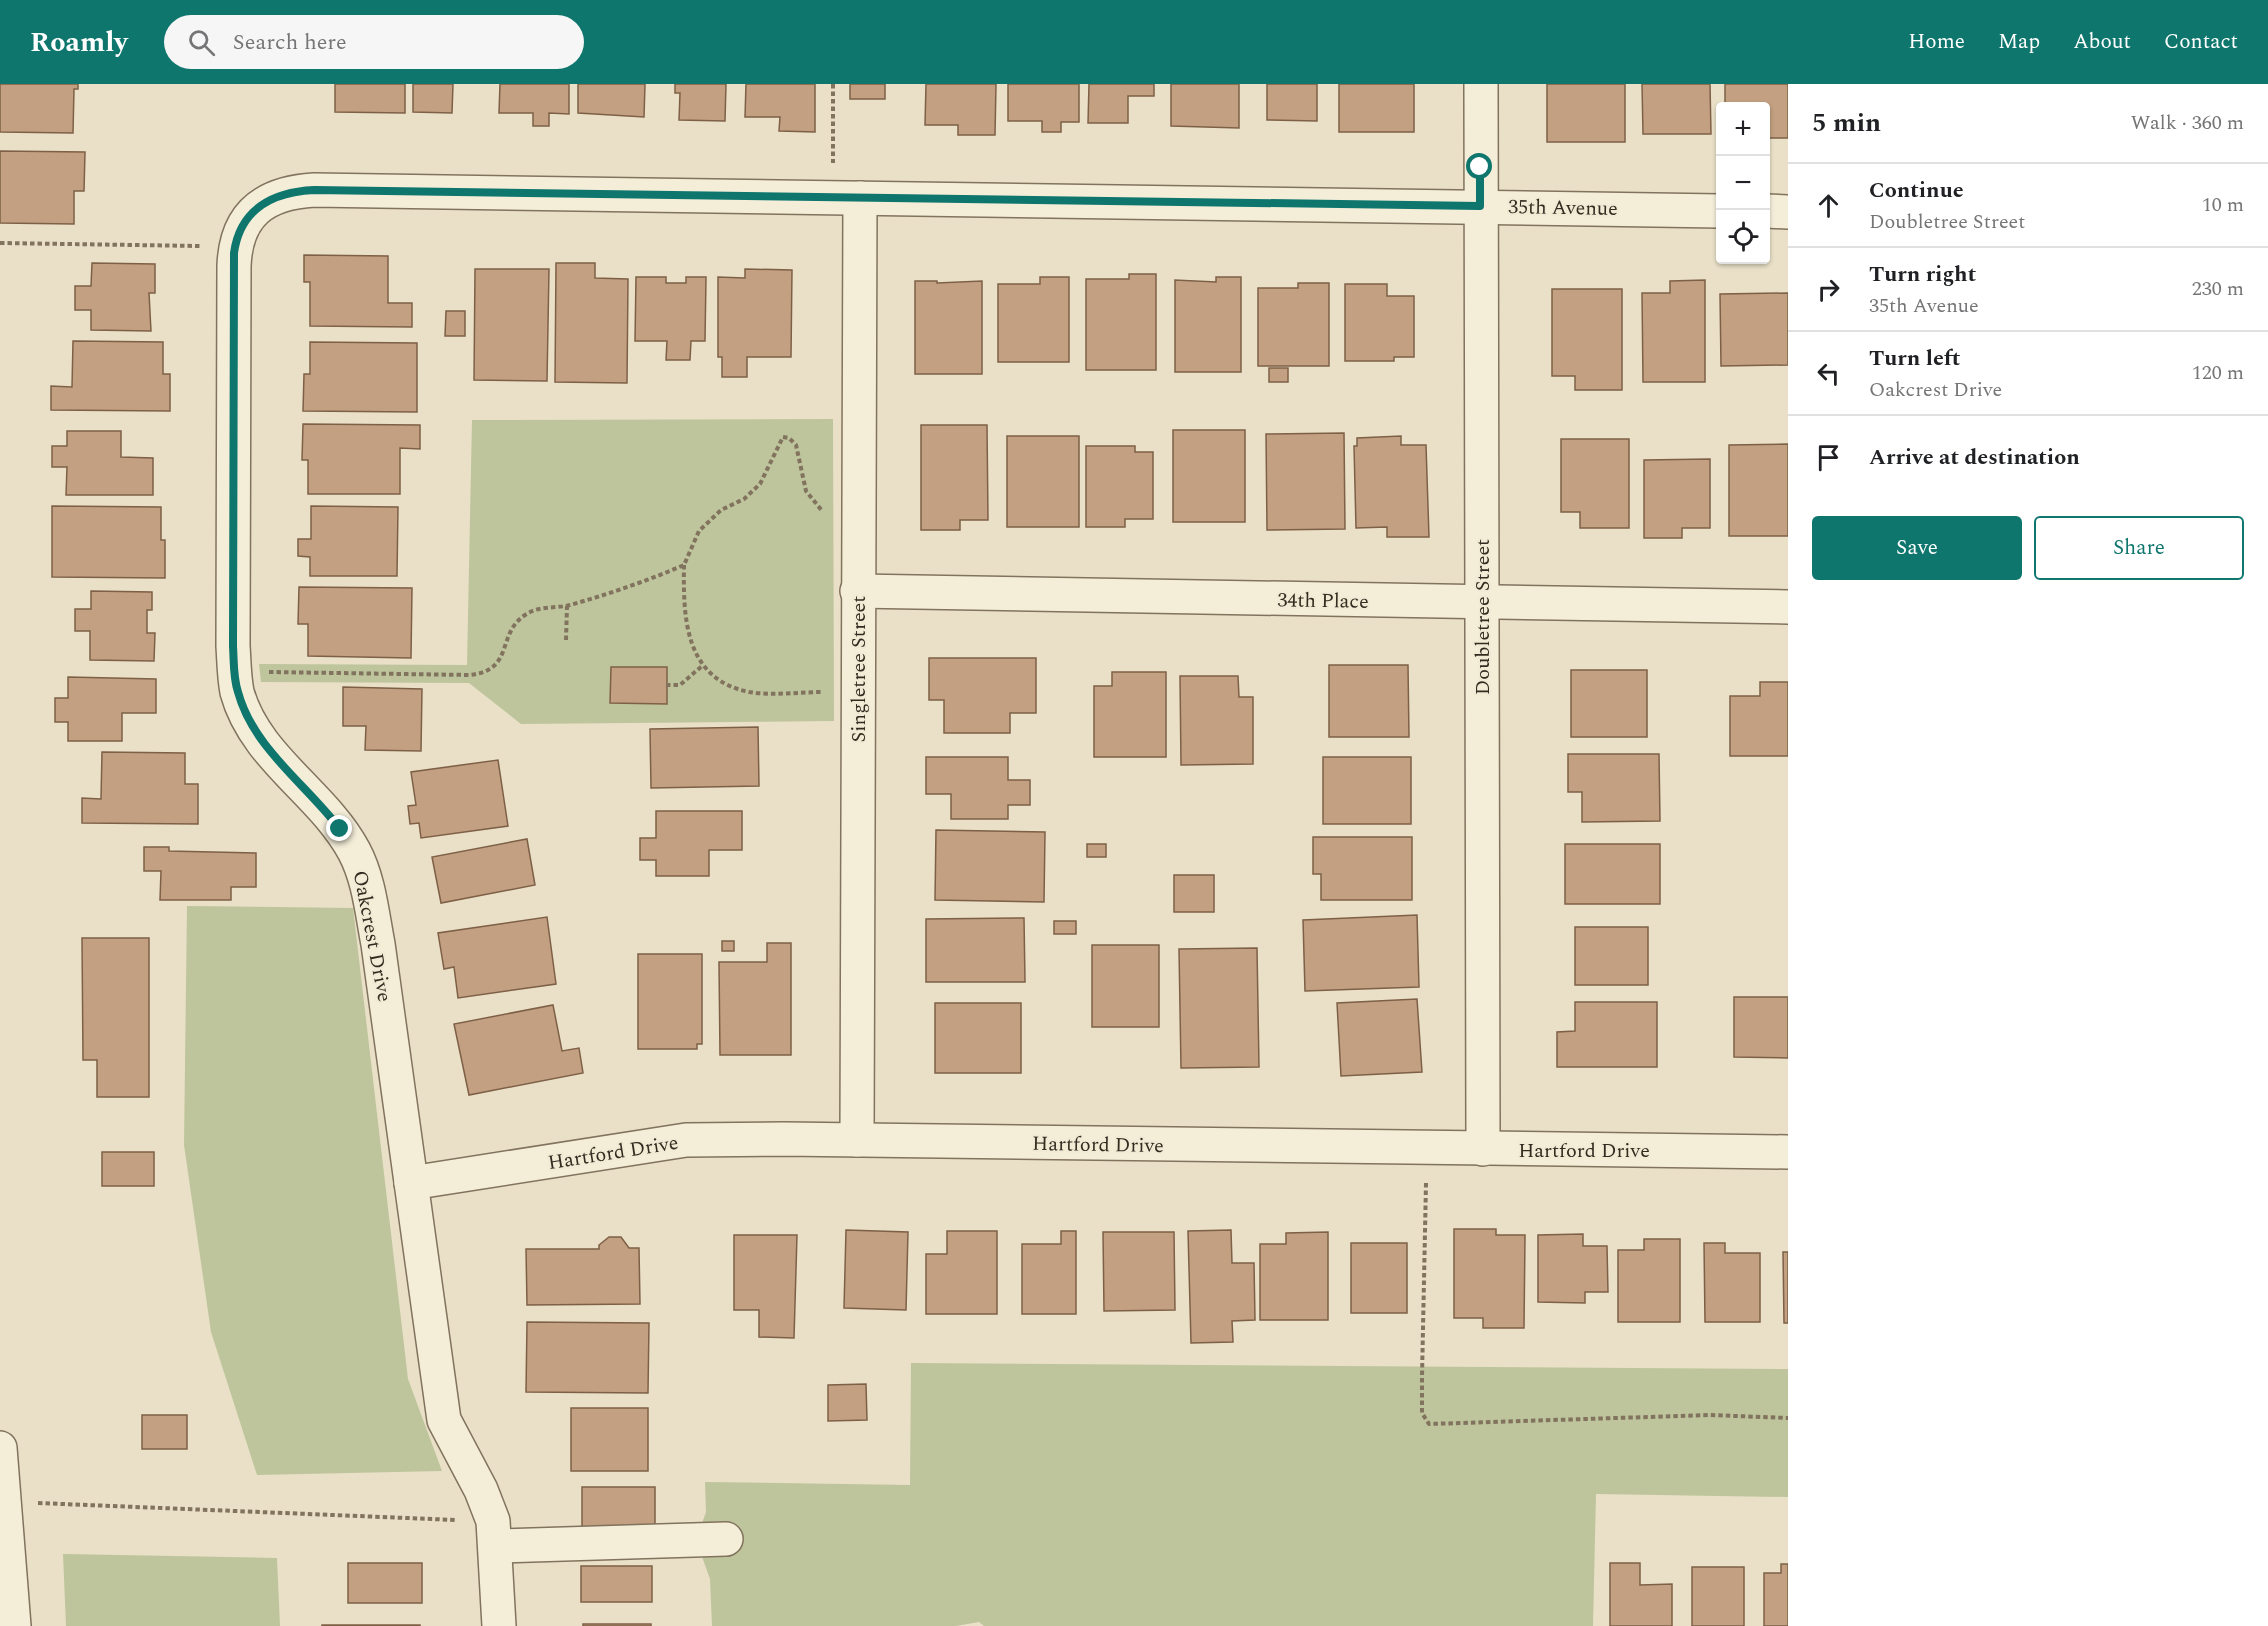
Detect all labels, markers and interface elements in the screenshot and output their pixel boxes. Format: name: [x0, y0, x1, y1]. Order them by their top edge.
search box: [164, 15, 584, 69]
text: Roamly: [30, 21, 128, 64]
icon: search: [185, 26, 218, 59]
text: Search here: [233, 26, 347, 59]
text: Home: [1908, 26, 1965, 58]
text: Map: [1998, 26, 2040, 58]
text: About: [2073, 26, 2131, 58]
text: Contact: [2164, 26, 2238, 58]
map controls: [1716, 102, 1770, 264]
button: +: [1716, 102, 1770, 156]
text: 5 min: [1812, 103, 1881, 143]
text: Walk · 360 m: [2131, 108, 2244, 138]
route start: [1466, 153, 1492, 179]
button: −: [1716, 156, 1770, 210]
text: Continue: [1869, 174, 1964, 207]
icon: ahead: [1812, 189, 1845, 222]
text: 10 m: [2202, 190, 2244, 220]
street label: 35th Avenue: [1508, 192, 1618, 224]
text: Doubletree Street: [1869, 207, 2025, 237]
button: locate: [1716, 210, 1770, 264]
text: Turn right: [1869, 258, 1976, 291]
icon: right: [1812, 273, 1845, 306]
text: 230 m: [2192, 274, 2244, 304]
text: 35th Avenue: [1869, 291, 1979, 321]
text: Turn left: [1869, 342, 1961, 375]
icon: left: [1812, 357, 1845, 390]
text: 120 m: [2192, 358, 2244, 388]
text: Oakcrest Drive: [1869, 375, 2002, 405]
icon: arrive: [1812, 441, 1845, 474]
text: Arrive at destination: [1869, 441, 2080, 474]
button: Save: [1812, 516, 2022, 580]
button: Share: [2034, 516, 2244, 580]
street label: Doubletree Street: [1468, 539, 1498, 695]
street label: 34th Place: [1277, 585, 1369, 617]
street label: Singletree Street: [844, 596, 874, 742]
route end: [326, 815, 352, 841]
street label: Oakcrest Drive: [345, 868, 399, 1004]
street label: Hartford Drive: [546, 1128, 681, 1178]
street label: Hartford Drive: [1032, 1129, 1164, 1161]
street label: Hartford Drive: [1518, 1136, 1650, 1166]

